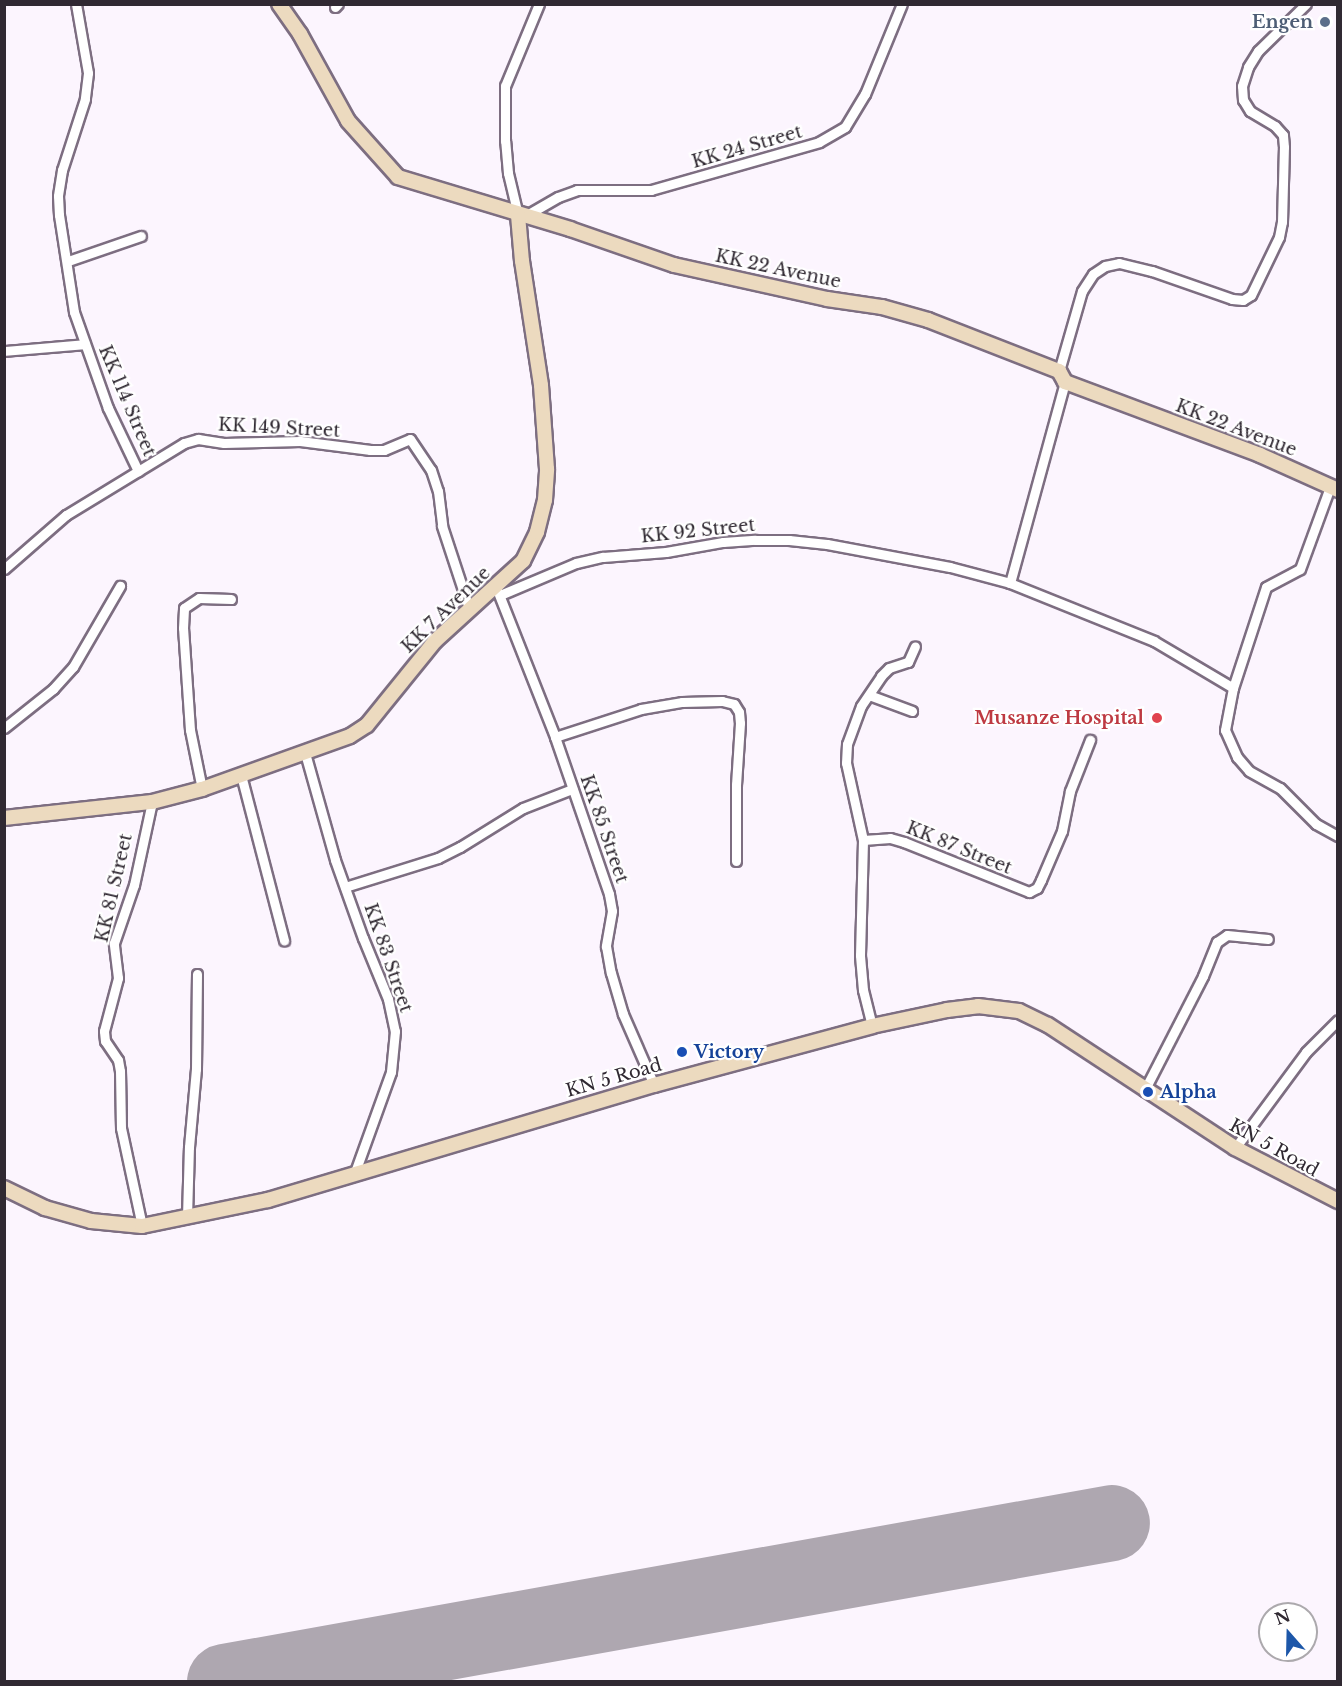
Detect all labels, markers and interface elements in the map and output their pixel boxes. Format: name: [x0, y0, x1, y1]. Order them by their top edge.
place label: Engen: [1252, 11, 1313, 33]
marker: Engen: [1318, 15, 1332, 29]
street label: KK 24 Street: [689, 121, 805, 173]
street label: KK 22 Avenue: [713, 245, 843, 293]
street label: KK 114 Street: [94, 342, 160, 460]
street label: KK 22 Avenue: [1172, 395, 1300, 461]
street label: KK 149 Street: [217, 414, 341, 442]
street label: KK 92 Street: [640, 514, 756, 548]
street label: KK 7 Avenue: [397, 562, 495, 658]
place label: Musanze Hospital: [974, 707, 1144, 729]
marker: Musanze Hospital: [1148, 709, 1166, 727]
street label: KK 85 Street: [575, 772, 633, 886]
street label: KK 87 Street: [903, 817, 1015, 879]
street label: KK 81 Street: [91, 831, 137, 945]
street label: KK 83 Street: [359, 900, 417, 1016]
place label: Victory: [694, 1041, 764, 1063]
marker: Victory: [675, 1045, 689, 1059]
street label: KN 5 Road: [564, 1054, 664, 1102]
place label: Alpha: [1160, 1081, 1217, 1103]
marker: Alpha: [1141, 1085, 1155, 1099]
street label: KN 5 Road: [1226, 1115, 1322, 1181]
north arrow: [1258, 1602, 1318, 1662]
text: N: [1272, 1605, 1293, 1629]

